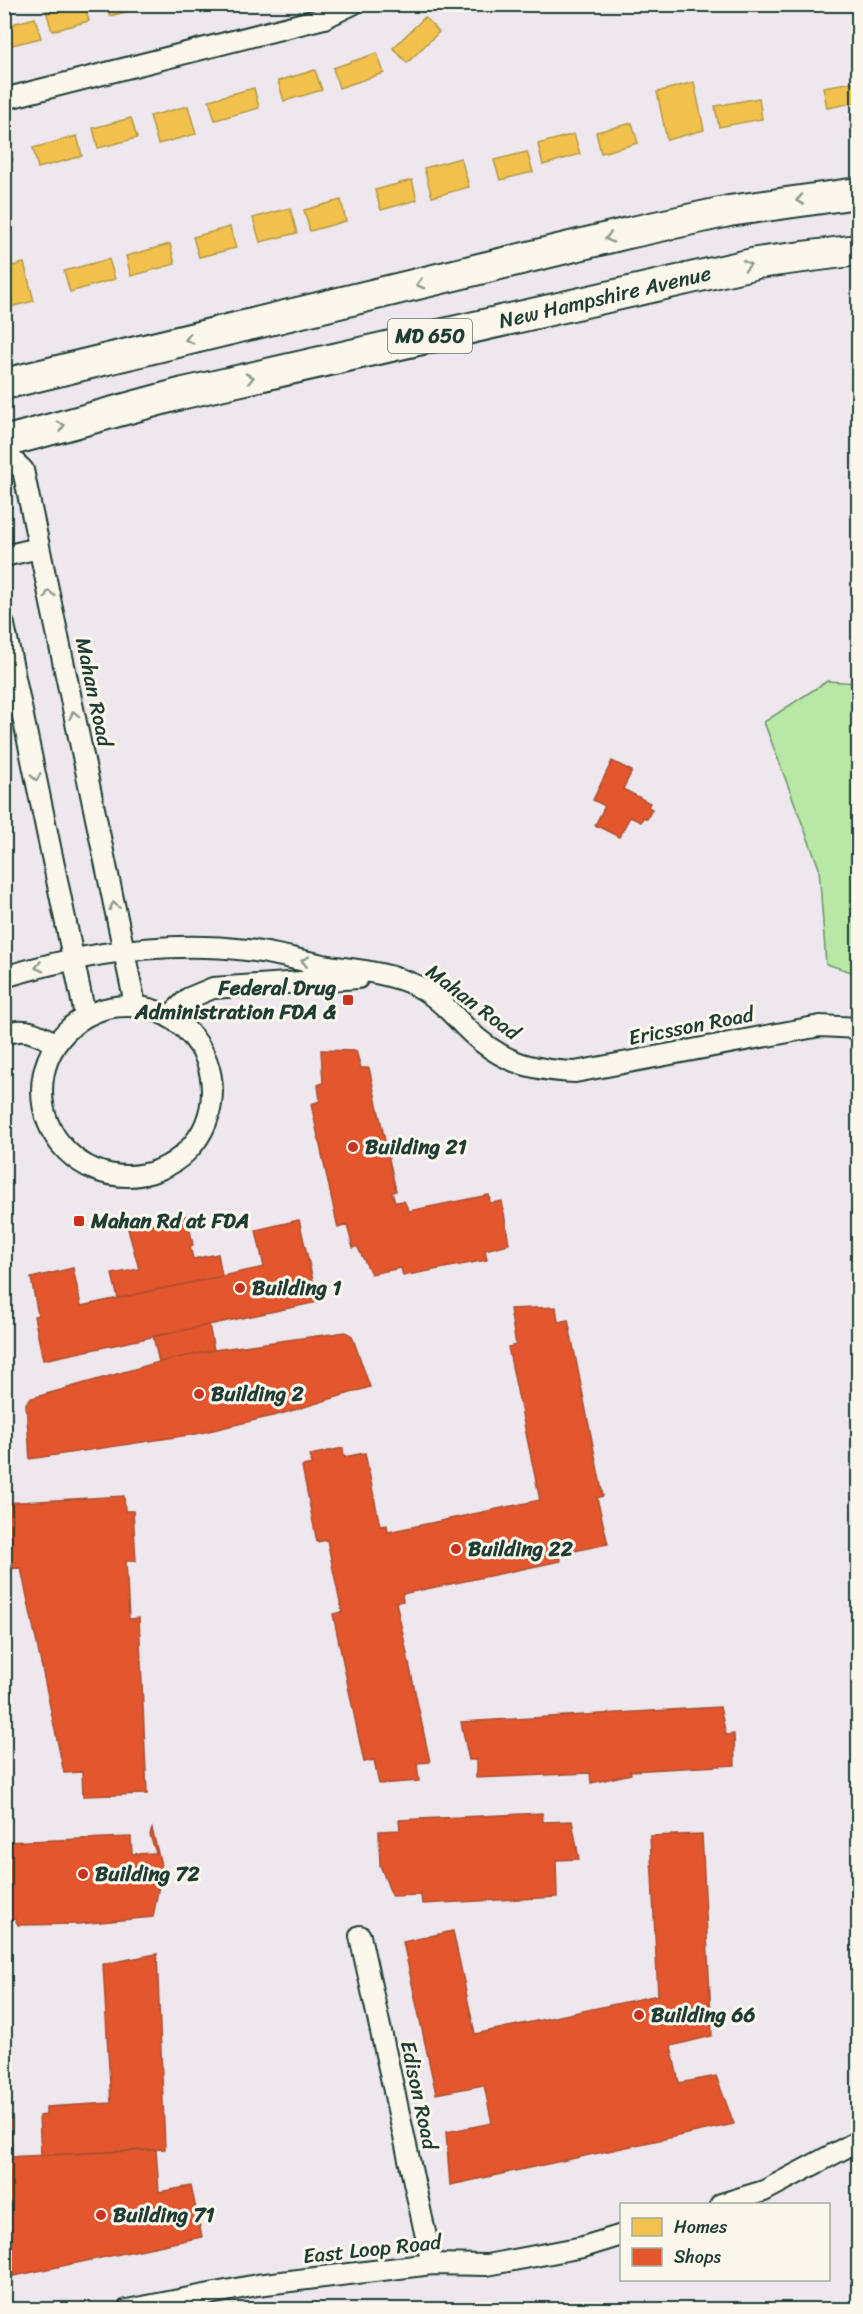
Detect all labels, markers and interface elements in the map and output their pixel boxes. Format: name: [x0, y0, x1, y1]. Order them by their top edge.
one-way arrow: [796, 193, 805, 205]
one-way arrow: [604, 230, 614, 243]
street label: New Hampshire Avenue: [495, 254, 715, 340]
one-way arrow: [742, 259, 752, 272]
one-way arrow: [415, 277, 425, 290]
road number: MD 650: [388, 319, 472, 353]
one-way arrow: [185, 332, 195, 345]
one-way arrow: [245, 372, 255, 385]
one-way arrow: [56, 421, 66, 434]
one-way arrow: [43, 589, 56, 599]
street label: Mahan Road: [64, 634, 124, 752]
one-way arrow: [69, 711, 82, 721]
one-way arrow: [29, 772, 42, 782]
one-way arrow: [108, 901, 121, 911]
street label: Mahan Road: [417, 953, 530, 1052]
one-way arrow: [300, 955, 310, 968]
one-way arrow: [34, 960, 45, 972]
place label: Federal Drug Administration FDA &: [134, 969, 337, 1031]
marker: Federal Drug Administration FDA &: [341, 993, 355, 1007]
street label: Ericsson Road: [625, 995, 759, 1057]
place label: Building 21: [365, 1128, 467, 1166]
marker: Building 21: [346, 1140, 360, 1154]
place label: Mahan Rd at FDA: [90, 1202, 249, 1240]
marker: Mahan Rd at FDA: [72, 1214, 86, 1228]
place label: Building 1: [252, 1269, 342, 1307]
marker: Building 1: [233, 1281, 247, 1295]
place label: Building 2: [211, 1375, 304, 1413]
marker: Building 2: [192, 1387, 206, 1401]
place label: Building 22: [468, 1530, 573, 1568]
marker: Building 22: [449, 1542, 463, 1556]
place label: Building 72: [95, 1855, 200, 1893]
marker: Building 72: [76, 1867, 90, 1881]
place label: Building 66: [651, 1996, 756, 2034]
marker: Building 66: [632, 2008, 646, 2022]
street label: Edison Road: [389, 2037, 449, 2155]
place label: Building 71: [113, 2196, 215, 2234]
legend: [620, 2203, 830, 2281]
marker: Building 71: [94, 2208, 108, 2222]
text: Homes: [674, 2211, 728, 2243]
street label: East Loop Road: [301, 2223, 445, 2275]
text: Shops: [674, 2241, 721, 2273]

